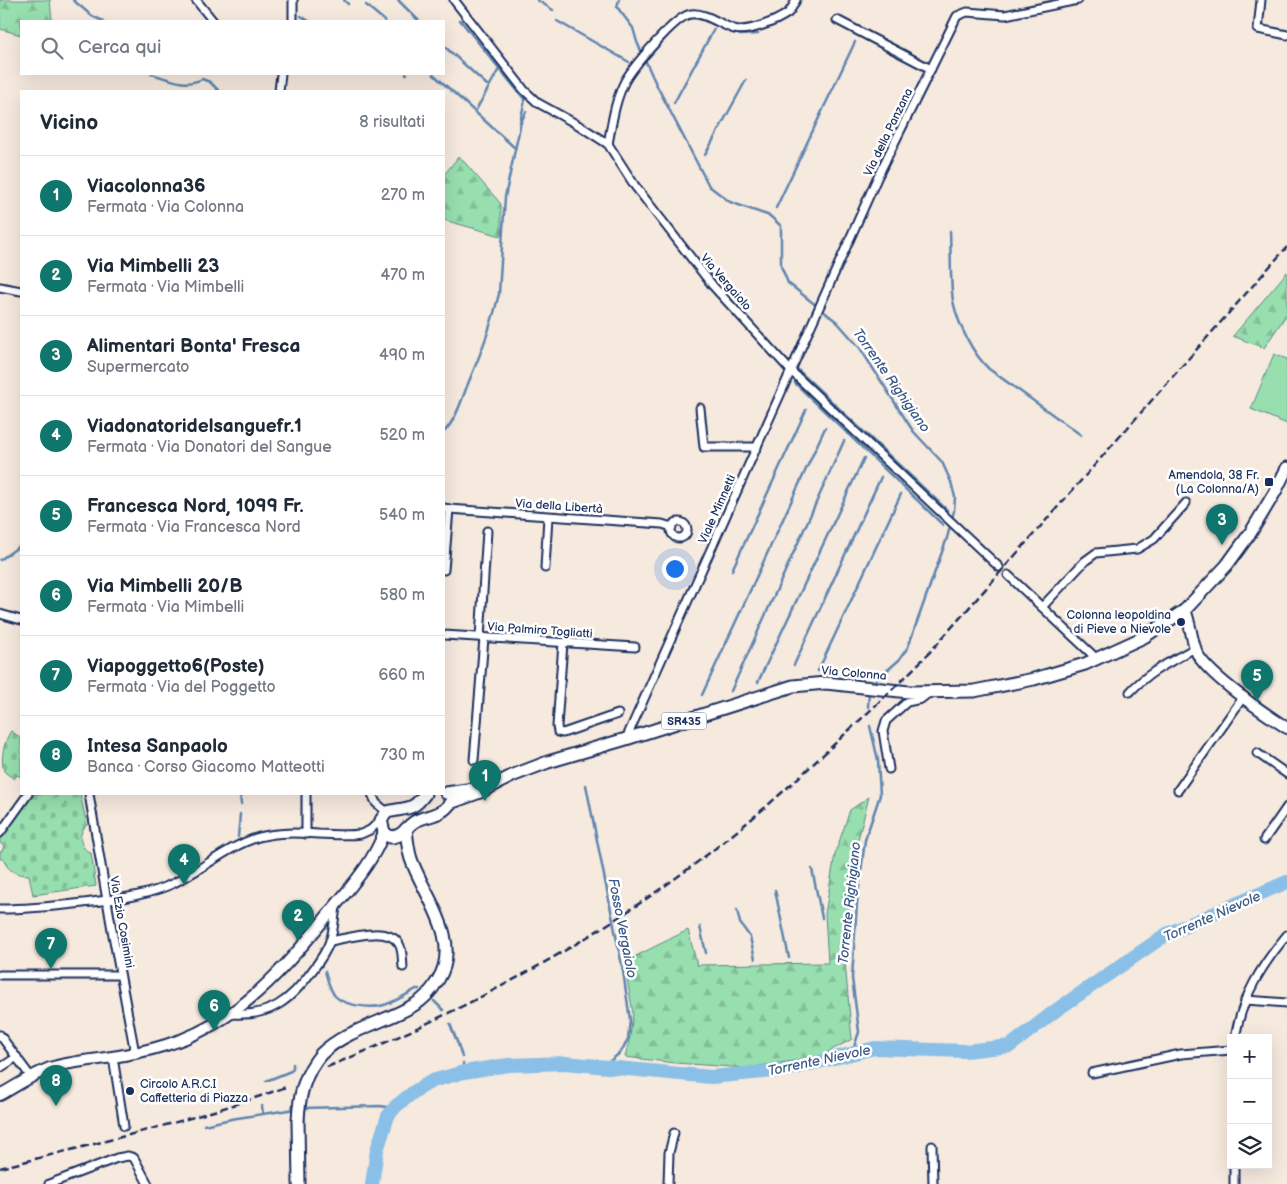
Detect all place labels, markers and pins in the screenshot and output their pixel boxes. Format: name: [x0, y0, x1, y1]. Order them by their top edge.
place label: Amendola, 38 Fr. (La Colonna/A): [1169, 468, 1259, 497]
marker: Amendola, 38 Fr. (La Colonna/A): [1263, 476, 1275, 488]
pin: 3: [1206, 504, 1238, 545]
place label: Colonna leopoldina di Pieve a Nievole: [1067, 608, 1171, 637]
marker: Colonna leopoldina di Pieve a Nievole: [1175, 616, 1187, 628]
pin: 5: [1241, 660, 1273, 701]
pin: 1: [469, 760, 501, 801]
pin: 4: [168, 844, 200, 885]
pin: 2: [282, 900, 314, 941]
pin: 7: [35, 928, 67, 969]
pin: 6: [198, 990, 230, 1031]
pin: 8: [40, 1065, 72, 1106]
place label: Circolo A.R.C.I Caffetteria di Piazza: [140, 1077, 248, 1106]
marker: Circolo A.R.C.I Caffetteria di Piazza: [124, 1085, 136, 1097]

